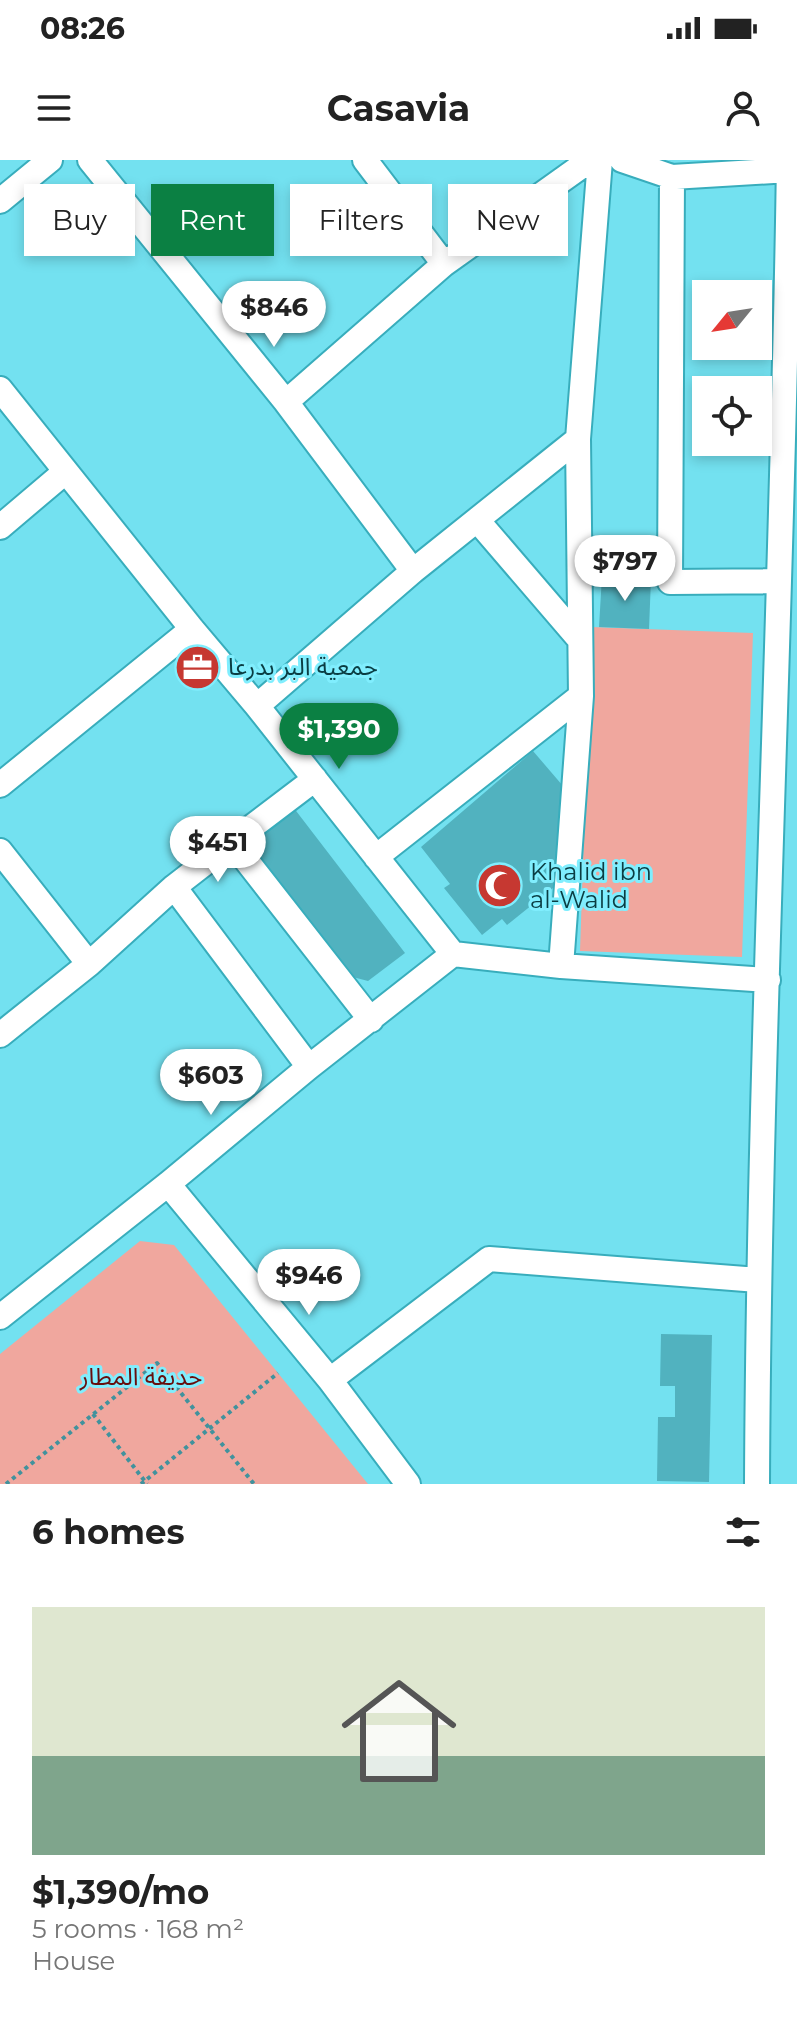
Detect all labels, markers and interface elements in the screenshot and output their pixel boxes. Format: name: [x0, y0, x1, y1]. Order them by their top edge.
text: 08:26: [40, 10, 125, 47]
icon: menu: [32, 86, 76, 130]
text: Casavia: [327, 86, 470, 130]
icon: person: [721, 86, 765, 130]
chip: Buy: [24, 184, 135, 256]
chip: Rent: [151, 184, 274, 256]
chip: Filters: [290, 184, 432, 256]
chip: New: [448, 184, 568, 256]
north arrow: [692, 280, 772, 360]
map controls: [692, 280, 772, 456]
pin: $846: [227, 281, 321, 349]
text: $846: [240, 291, 308, 323]
button: locate: [692, 376, 772, 456]
pin: $797: [578, 535, 672, 603]
text: $797: [592, 545, 658, 577]
office icon: جمعية البر بدرعا: [173, 643, 221, 691]
place label: جمعية البر بدرعا: [228, 652, 378, 681]
pin: $1,390: [274, 703, 404, 771]
text: $1,390: [297, 713, 381, 745]
pin: $451: [171, 816, 265, 884]
text: $451: [188, 826, 248, 858]
place label: Khalid ibn al-Walid: [530, 857, 652, 914]
mosque icon: Khalid ibn al-Walid: [475, 862, 523, 910]
pin: $603: [164, 1049, 258, 1117]
text: $603: [178, 1059, 244, 1091]
pin: $946: [262, 1249, 356, 1317]
text: $946: [275, 1259, 343, 1291]
park label: حديفة المطار: [79, 1362, 202, 1391]
icon: filters: [721, 1510, 765, 1554]
text: 6 homes: [32, 1511, 185, 1553]
icon: home: [327, 1659, 471, 1803]
text: $1,390/mo: [32, 1871, 209, 1913]
text: 5 rooms · 168 m²: [32, 1913, 244, 1945]
text: House: [32, 1945, 115, 1977]

